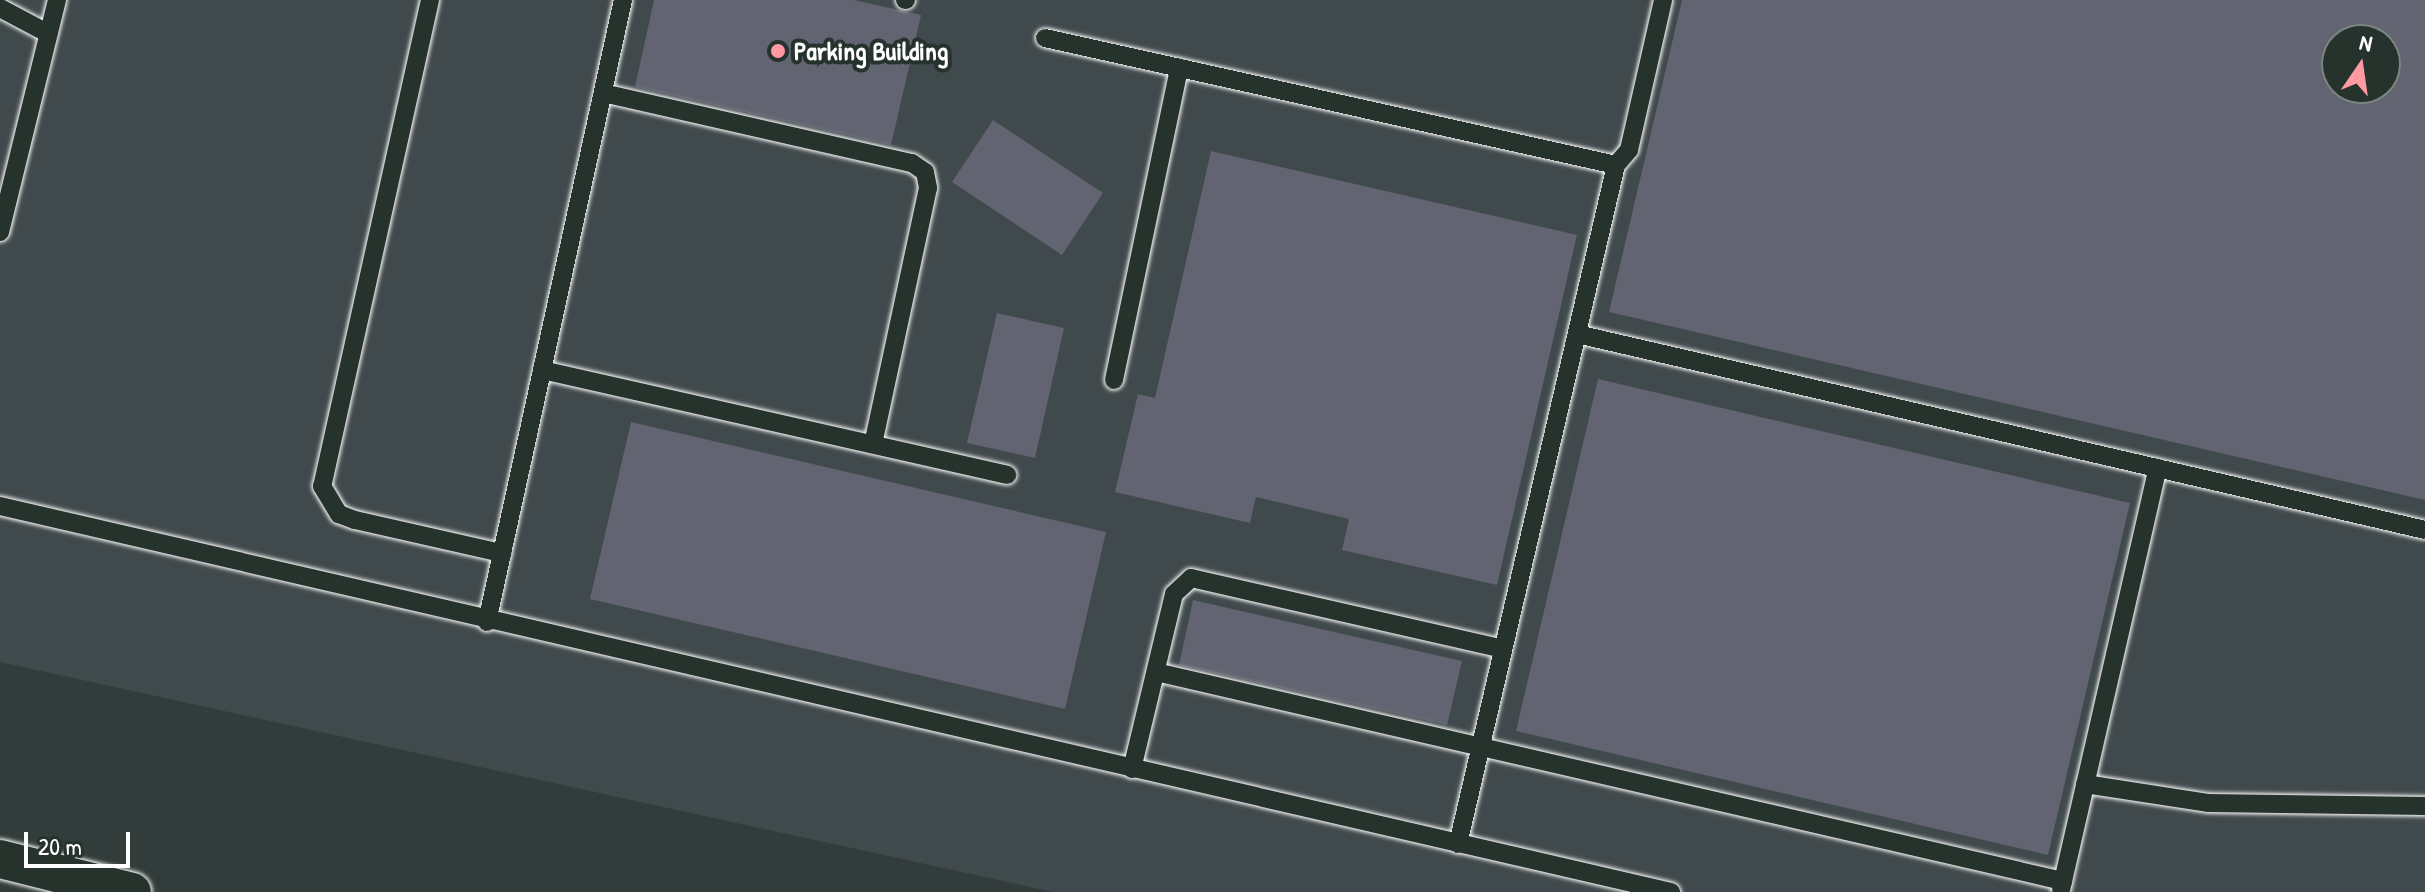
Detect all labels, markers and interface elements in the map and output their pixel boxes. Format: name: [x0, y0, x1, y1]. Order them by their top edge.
north arrow: [2321, 24, 2401, 104]
text: N: [2357, 27, 2375, 58]
place label: Parking Building: [794, 35, 948, 67]
marker: Parking Building: [769, 42, 787, 60]
scale bar: [28, 816, 134, 866]
text: 20 m: [38, 830, 82, 862]

